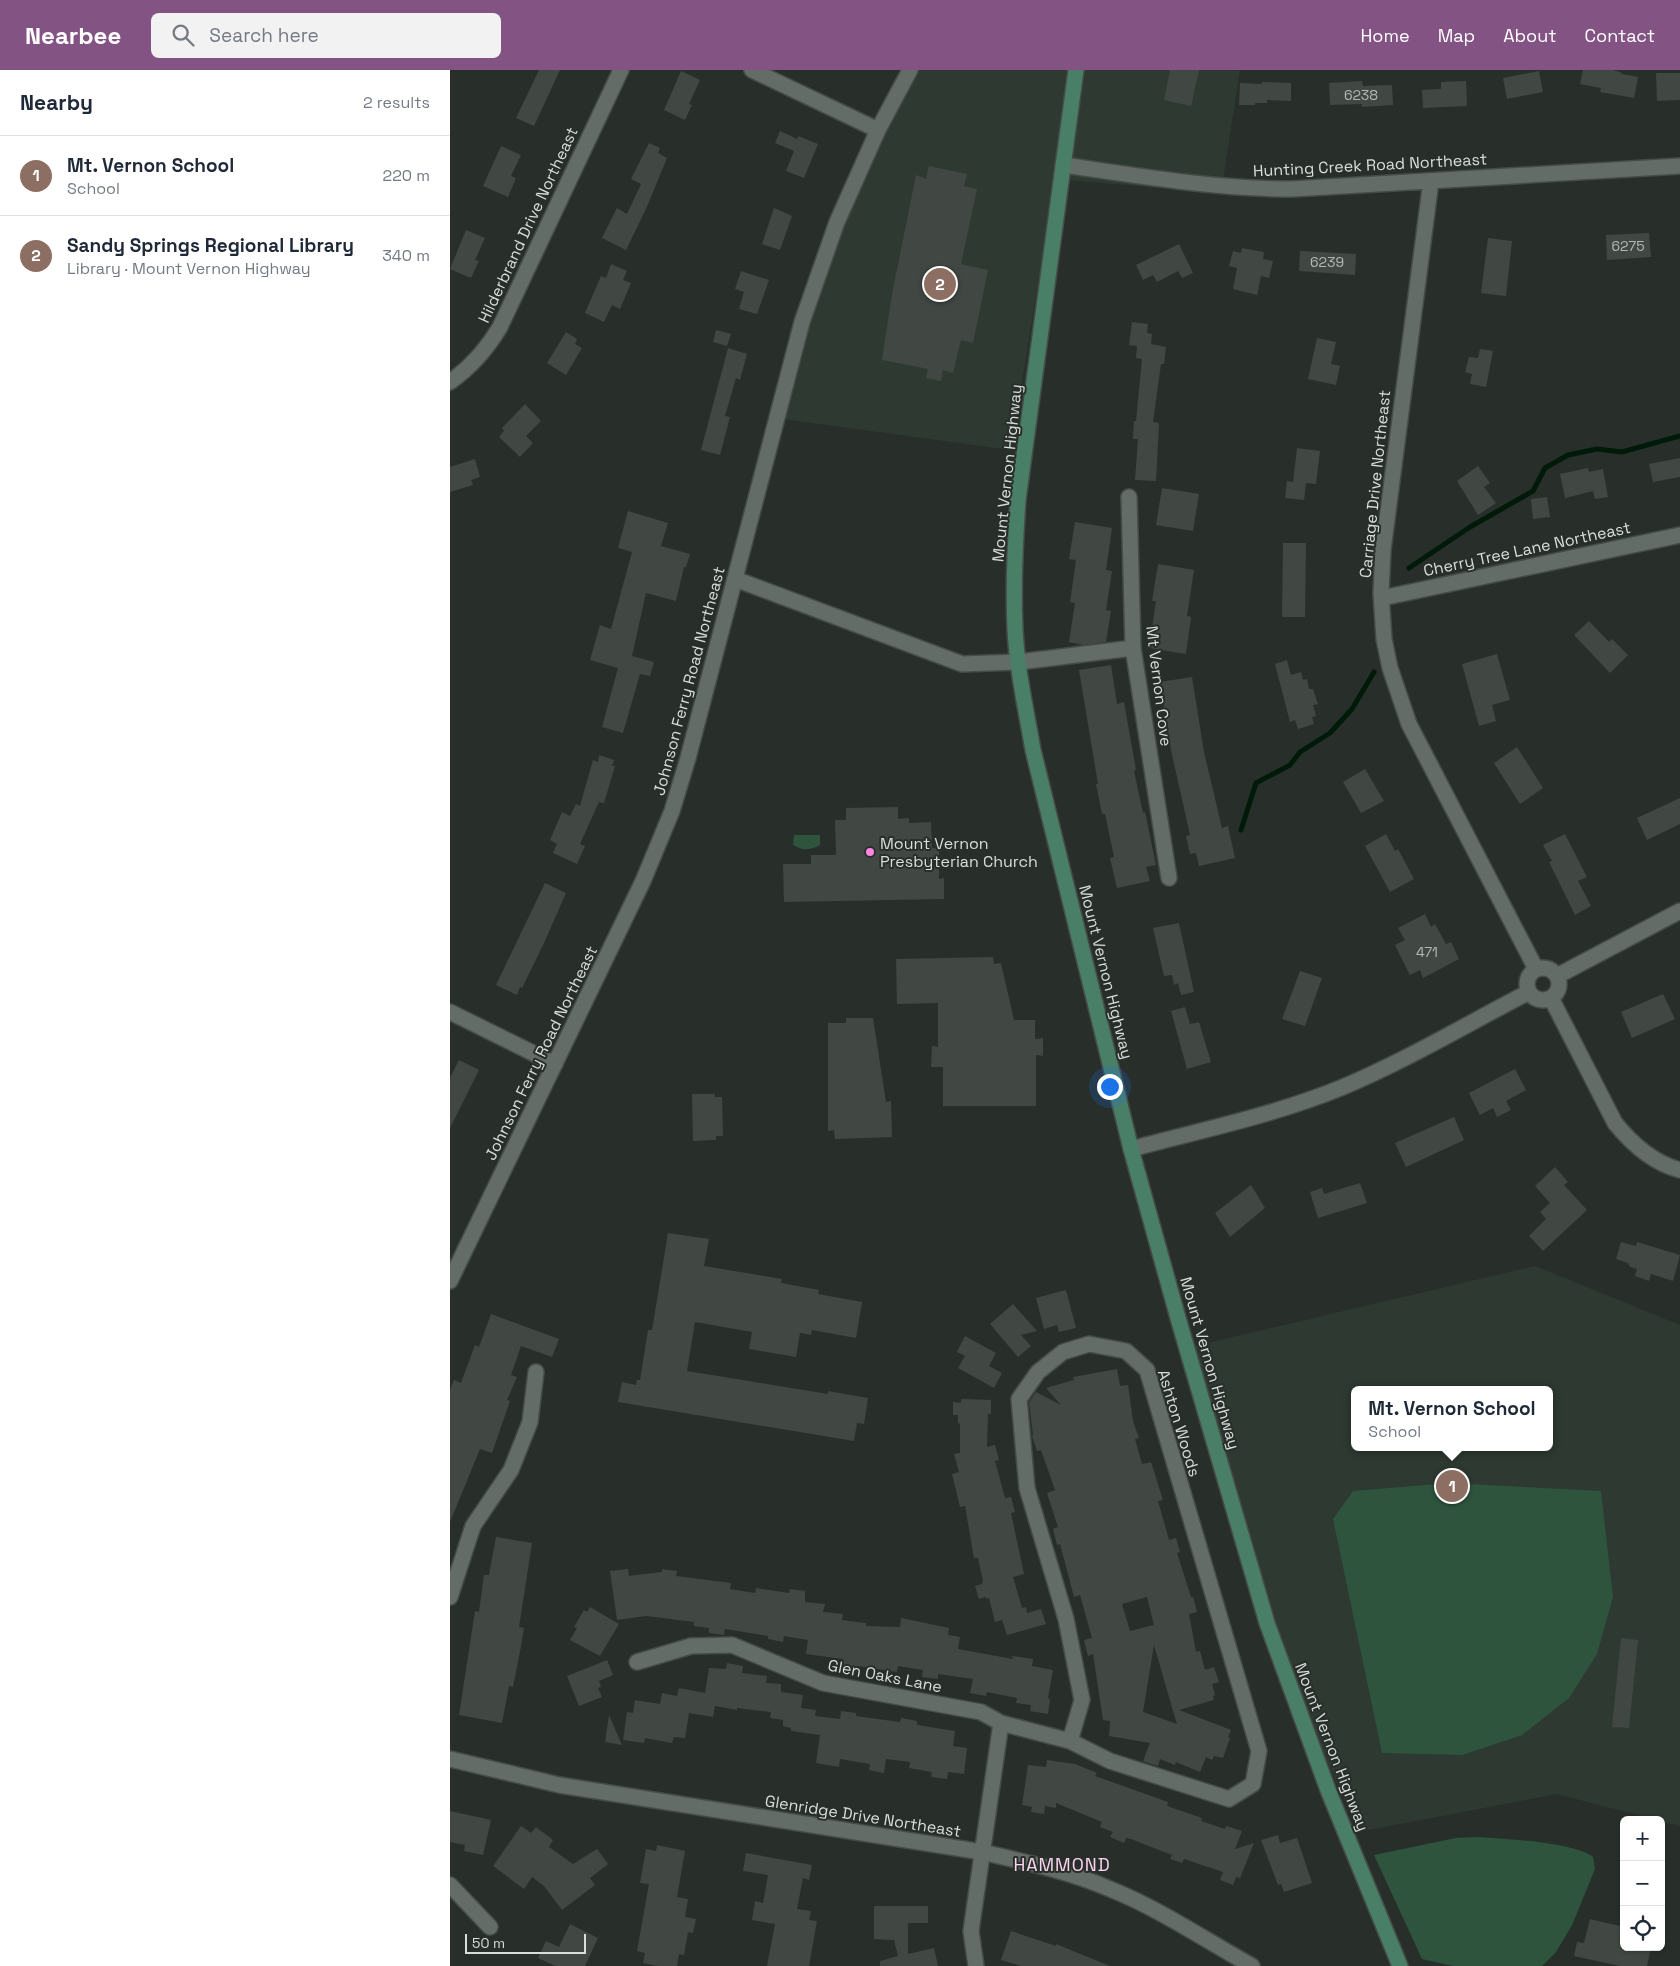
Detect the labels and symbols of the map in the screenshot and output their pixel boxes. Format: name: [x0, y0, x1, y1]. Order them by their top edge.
house number: 6238: [1344, 86, 1378, 104]
street label: Hilderbrand Drive Northeast: [473, 124, 583, 326]
street label: Hunting Creek Road Northeast: [1252, 148, 1488, 182]
house number: 6275: [1611, 237, 1645, 255]
house number: 6239: [1310, 253, 1344, 271]
pin: 2: [924, 265, 956, 303]
street label: Mount Vernon Highway: [987, 383, 1027, 563]
street label: Carriage Drive Northeast: [1355, 389, 1395, 579]
street label: Cherry Tree Lane Northeast: [1421, 517, 1633, 581]
street label: Johnson Ferry Road Northeast: [648, 564, 730, 798]
street label: Mt Vernon Cove: [1141, 625, 1177, 747]
place label: Mount Vernon Presbyterian Church: [880, 833, 1038, 872]
marker: Mount Vernon Presbyterian Church: [864, 846, 876, 858]
street label: Mount Vernon Highway: [1074, 883, 1138, 1061]
street label: Johnson Ferry Road Northeast: [480, 942, 602, 1164]
house number: 471: [1416, 943, 1438, 961]
your location: [1097, 1074, 1123, 1100]
street label: Mount Vernon Highway: [1175, 1274, 1245, 1452]
street label: Ashton Woods: [1153, 1367, 1205, 1479]
pin: 1: [1436, 1467, 1468, 1505]
street label: Glen Oaks Lane: [826, 1655, 944, 1697]
street label: Mount Vernon Highway: [1290, 1660, 1374, 1834]
street label: Glenridge Drive Northeast: [763, 1790, 963, 1842]
district label: HAMMOND: [1013, 1853, 1111, 1876]
scale bar: [465, 1931, 586, 1954]

